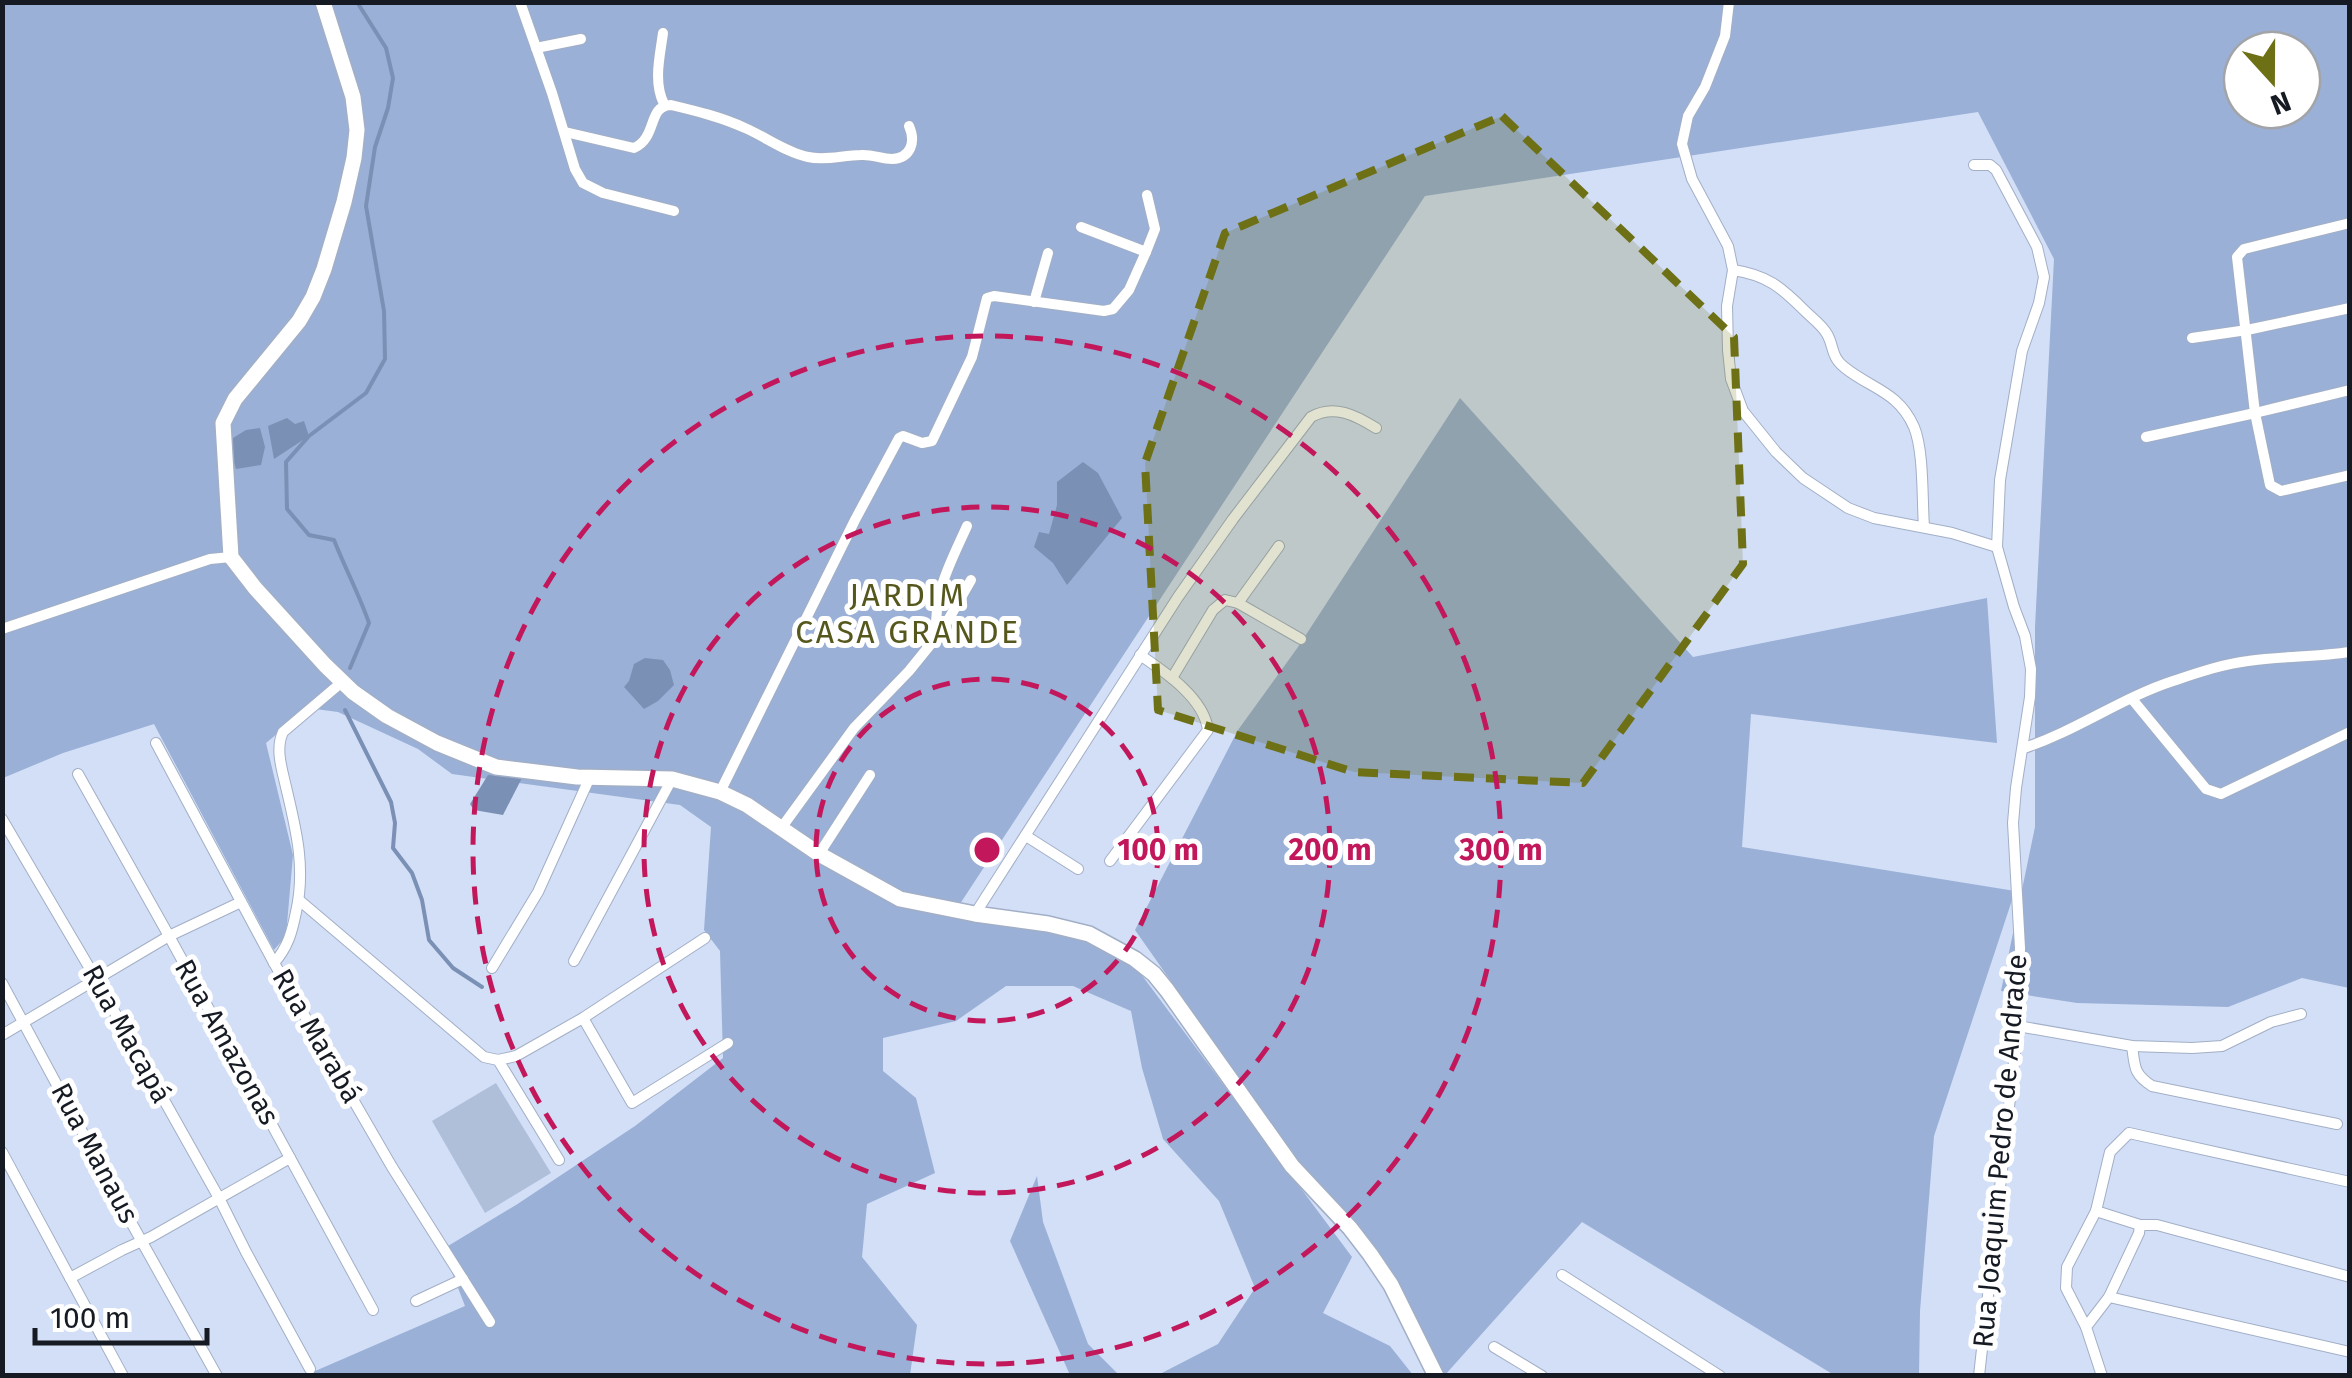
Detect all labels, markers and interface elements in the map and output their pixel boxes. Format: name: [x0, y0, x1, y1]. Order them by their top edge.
north arrow: [2222, 30, 2322, 130]
text: N: [2266, 84, 2295, 122]
district label: JARDIM CASA GRANDE: [795, 576, 1021, 651]
centre of rings: [969, 832, 1005, 868]
text: 100 m: [1117, 832, 1199, 868]
text: 200 m: [1288, 832, 1372, 868]
text: 300 m: [1458, 832, 1543, 868]
street label: Rua Joaquim Pedro de Andrade: [1966, 953, 2034, 1349]
street label: Rua Amazonas: [168, 954, 286, 1130]
street label: Rua Macapá: [76, 959, 178, 1109]
street label: Rua Marabá: [265, 963, 369, 1109]
street label: Rua Manaus: [44, 1077, 146, 1229]
scale bar: [35, 1283, 208, 1345]
text: 100 m: [50, 1300, 130, 1336]

